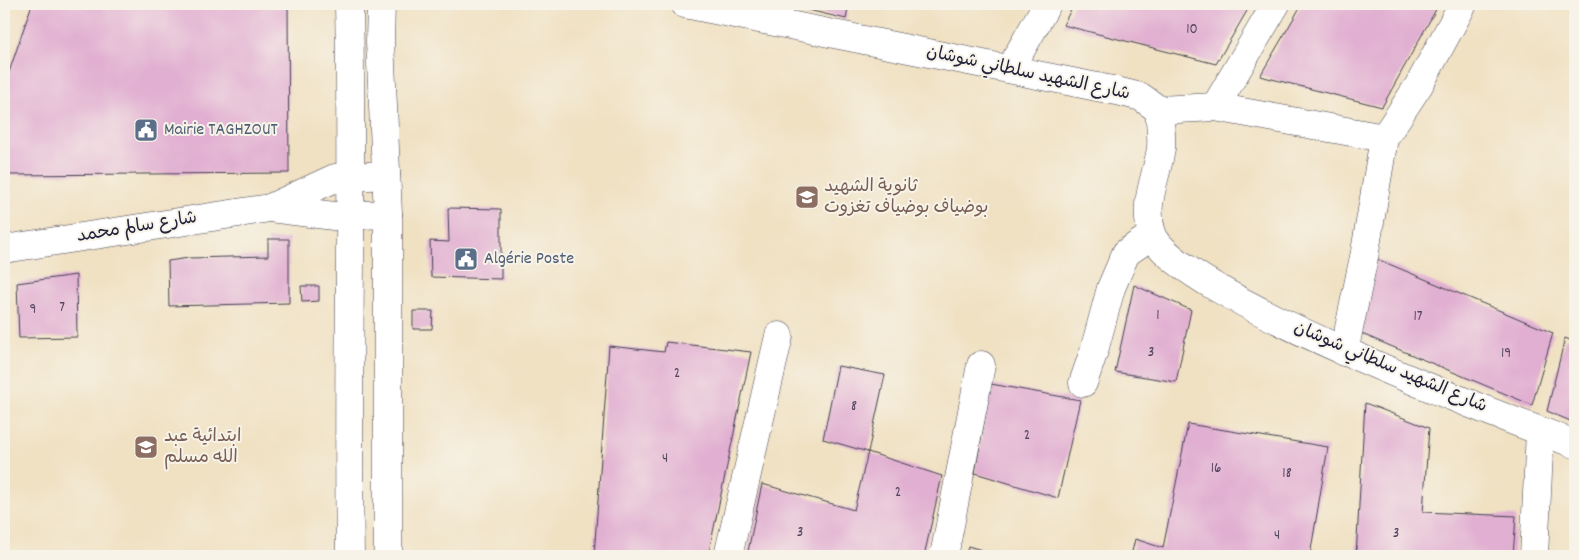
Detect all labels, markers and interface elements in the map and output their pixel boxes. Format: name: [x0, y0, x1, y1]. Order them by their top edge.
house number: 10: [1186, 19, 1198, 41]
street label: شارع الشهيد سلطاني شوشان: [924, 40, 1132, 109]
public building icon: Mairie TAGHZOUT: [133, 117, 159, 143]
place label: Mairie TAGHZOUT: [164, 118, 278, 143]
place label: ثانوية الشهيد بوضياف بوضياف تغزوت: [824, 175, 989, 221]
school or university icon: ثانوية الشهيد بوضياف بوضياف تغزوت: [794, 184, 820, 210]
street label: شارع سالم محمد: [75, 206, 199, 250]
public building icon: Algérie Poste: [453, 246, 479, 272]
place label: Algérie Poste: [484, 247, 574, 272]
house number: 7: [59, 297, 65, 319]
house number: 9: [30, 299, 36, 321]
house number: 1: [1156, 305, 1160, 327]
house number: 17: [1413, 306, 1423, 328]
street label: شارع الشهيد سلطاني شوشان: [1289, 316, 1491, 421]
house number: 3: [1148, 342, 1154, 364]
house number: 19: [1501, 343, 1511, 365]
house number: 2: [674, 363, 680, 385]
house number: 8: [851, 396, 857, 418]
place label: ابتدائية عبد الله مسلم: [164, 425, 241, 471]
house number: 2: [1024, 425, 1030, 447]
school or university icon: ابتدائية عبد الله مسلم: [133, 434, 159, 460]
house number: 4: [662, 448, 668, 470]
house number: 16: [1211, 458, 1221, 480]
house number: 18: [1282, 463, 1292, 485]
house number: 2: [895, 482, 901, 504]
house number: 3: [797, 522, 803, 544]
house number: 3: [1393, 523, 1399, 545]
house number: 4: [1274, 525, 1280, 547]

